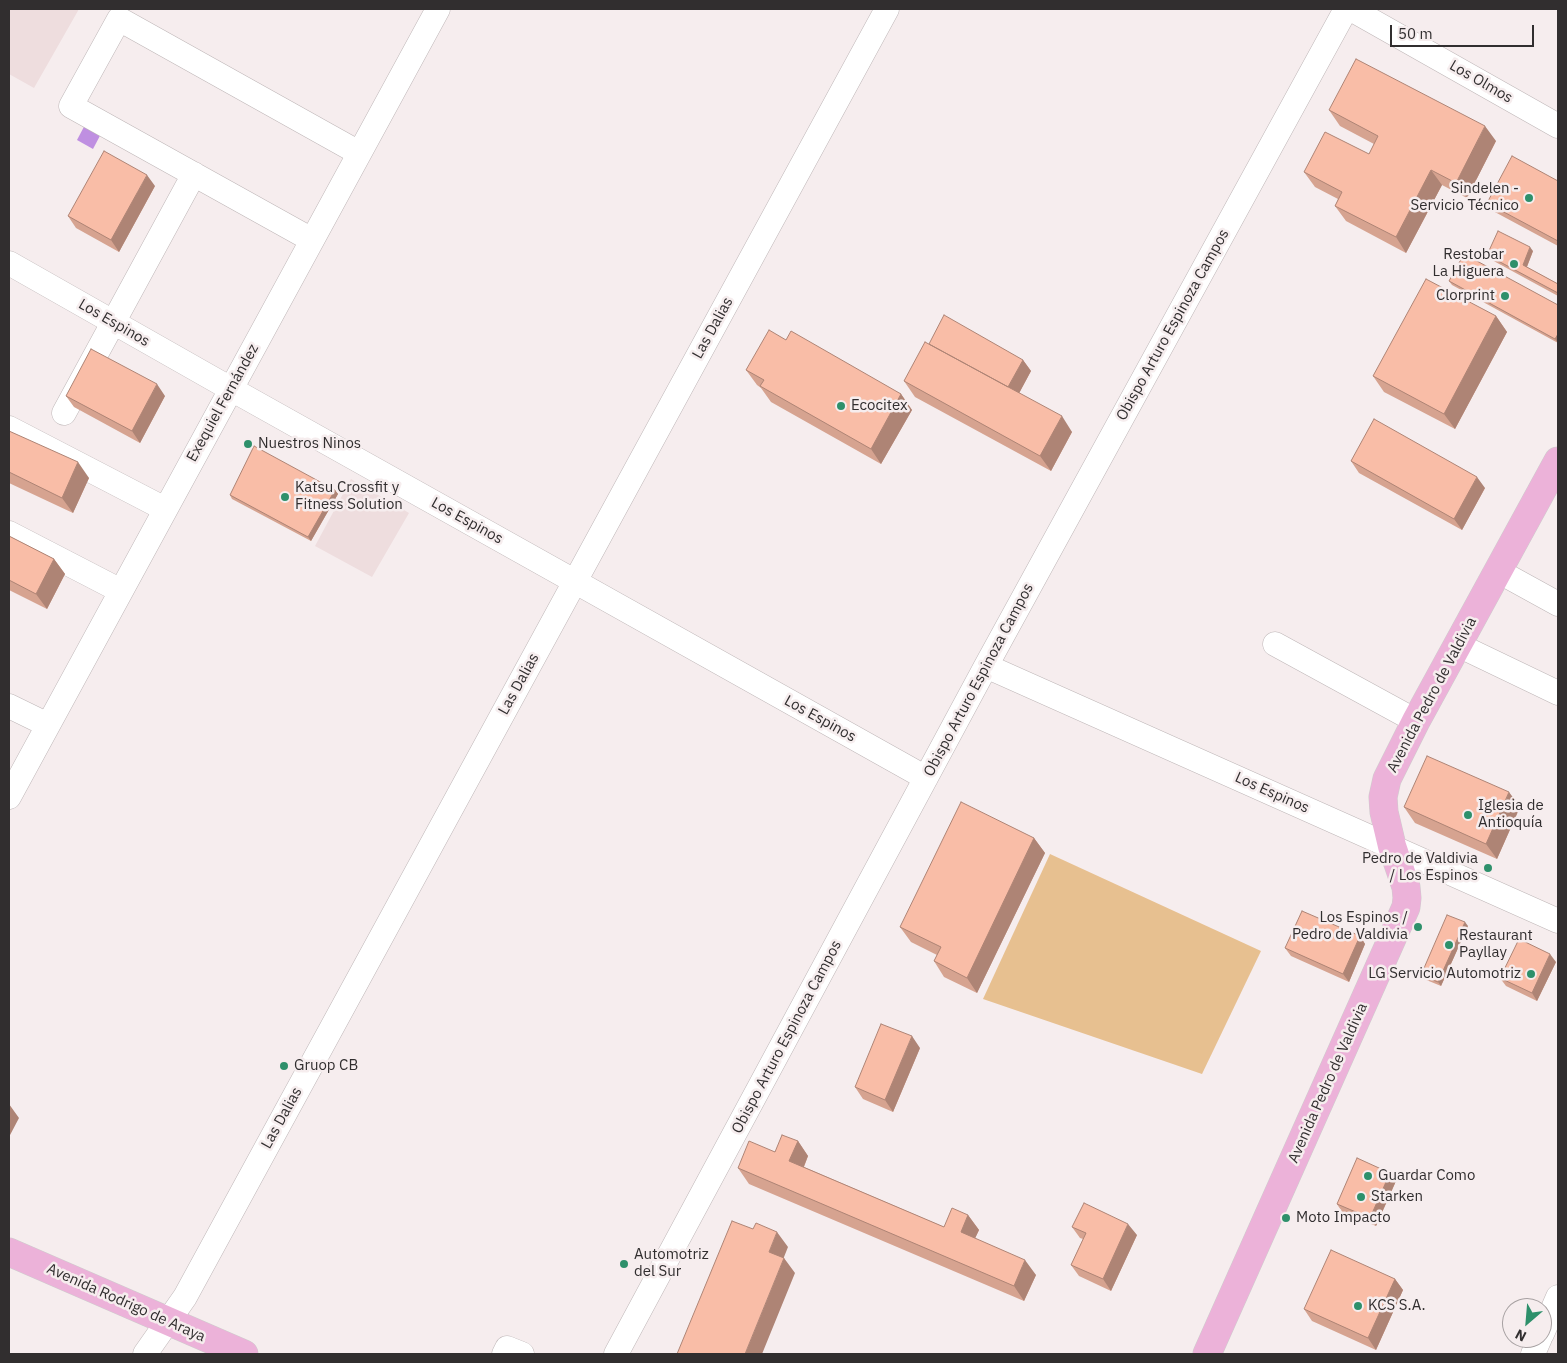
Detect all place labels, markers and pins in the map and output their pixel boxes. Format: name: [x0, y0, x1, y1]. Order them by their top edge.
place label: Sindelen - Servicio Técnico: [1411, 180, 1519, 215]
marker: Sindelen - Servicio Técnico: [1523, 192, 1535, 204]
place label: Restobar La Higuera: [1433, 246, 1504, 281]
marker: Restobar La Higuera: [1508, 258, 1520, 270]
place label: Clorprint: [1436, 287, 1495, 305]
marker: Clorprint: [1499, 290, 1511, 302]
place label: Ecocitex: [851, 397, 908, 415]
marker: Ecocitex: [835, 400, 847, 412]
place label: Nuestros Ninos: [258, 435, 361, 453]
marker: Nuestros Ninos: [242, 438, 254, 450]
place label: Katsu Crossfit y Fitness Solution: [295, 479, 403, 514]
marker: Katsu Crossfit y Fitness Solution: [279, 491, 291, 503]
place label: Iglesia de Antioquía: [1478, 797, 1544, 832]
marker: Iglesia de Antioquía: [1462, 809, 1474, 821]
place label: Pedro de Valdivia / Los Espinos: [1362, 850, 1478, 885]
marker: Pedro de Valdivia / Los Espinos: [1482, 862, 1494, 874]
place label: Los Espinos / Pedro de Valdivia: [1292, 909, 1408, 944]
marker: Los Espinos / Pedro de Valdivia: [1412, 921, 1424, 933]
place label: Restaurant Payllay: [1459, 927, 1533, 962]
marker: Restaurant Payllay: [1443, 939, 1455, 951]
place label: LG Servicio Automotriz: [1368, 965, 1521, 983]
marker: LG Servicio Automotriz: [1525, 968, 1537, 980]
place label: Gruop CB: [294, 1057, 358, 1075]
marker: Gruop CB: [278, 1060, 290, 1072]
place label: Guardar Como: [1378, 1167, 1475, 1185]
marker: Guardar Como: [1362, 1170, 1374, 1182]
place label: Starken: [1371, 1188, 1423, 1206]
marker: Starken: [1355, 1191, 1367, 1203]
place label: Moto Impacto: [1296, 1209, 1391, 1227]
marker: Moto Impacto: [1280, 1212, 1292, 1224]
place label: Automotriz del Sur: [634, 1246, 709, 1281]
marker: Automotriz del Sur: [618, 1258, 630, 1270]
place label: KCS S.A.: [1368, 1297, 1426, 1315]
marker: KCS S.A.: [1352, 1300, 1364, 1312]

